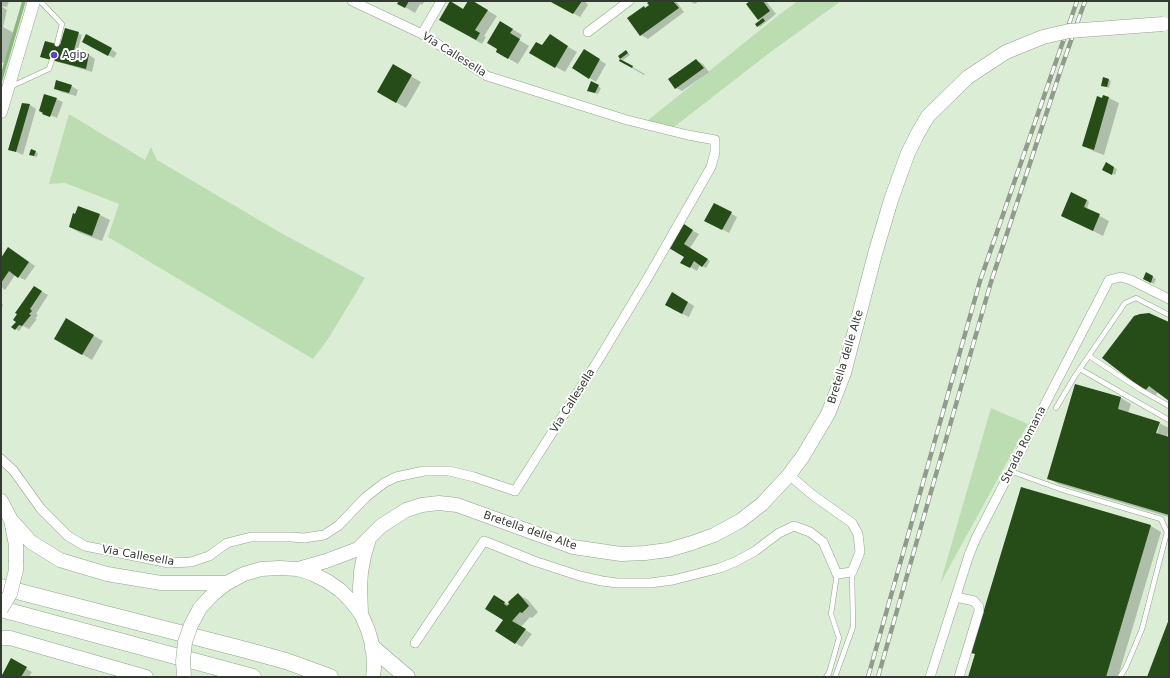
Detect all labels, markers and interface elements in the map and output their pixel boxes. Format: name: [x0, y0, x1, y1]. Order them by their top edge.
street label: Via Callesella: [419, 30, 489, 80]
place label: Agip: [62, 48, 87, 62]
marker: Agip: [49, 50, 59, 60]
street label: Bretella delle Alte: [825, 308, 867, 406]
street label: Via Callesella: [548, 366, 598, 436]
street label: Strada Romana: [999, 404, 1049, 486]
street label: Bretella delle Alte: [482, 509, 578, 553]
street label: Via Callesella: [101, 543, 175, 569]

